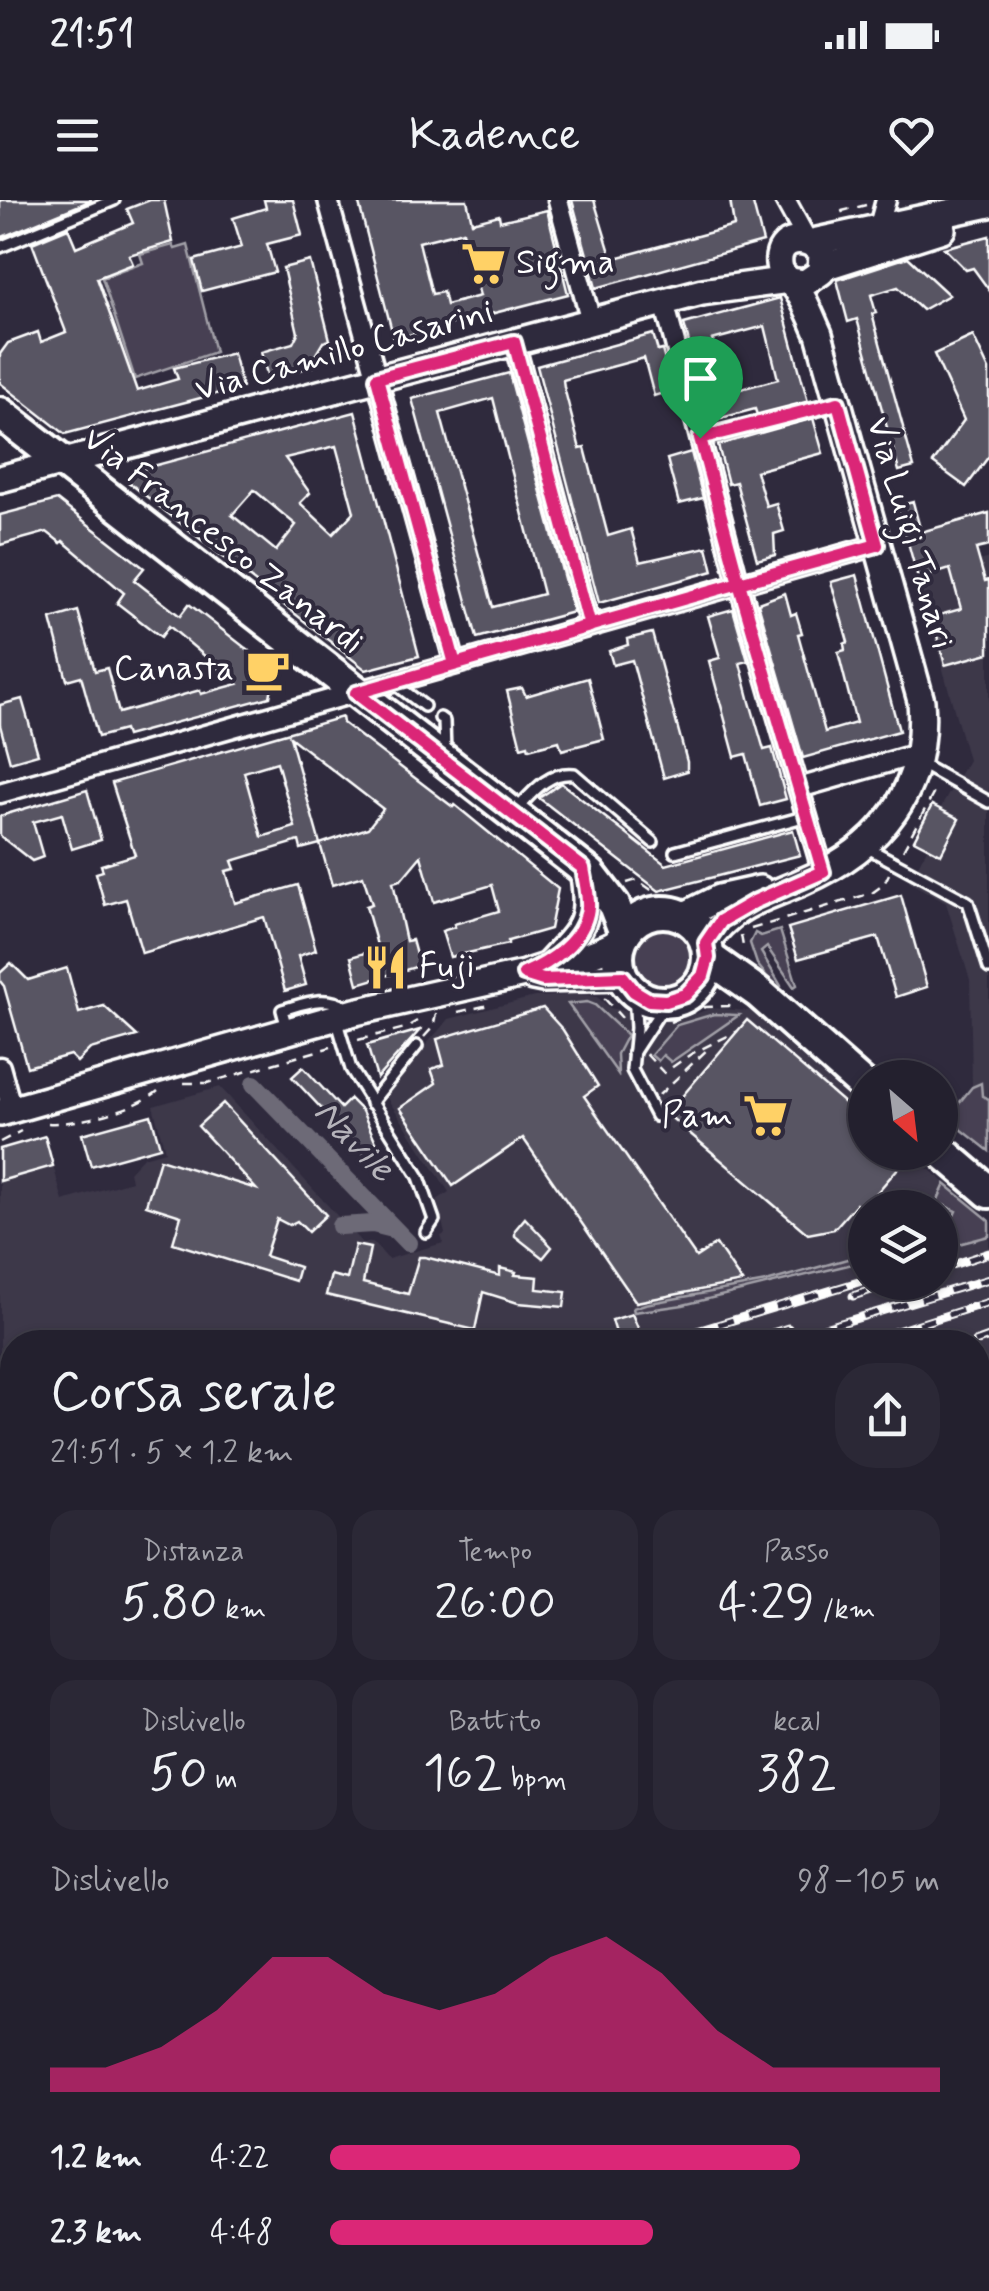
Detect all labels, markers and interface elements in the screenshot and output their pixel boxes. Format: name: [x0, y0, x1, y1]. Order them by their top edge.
text: 21:51: [50, 11, 134, 60]
text: Kadence: [409, 106, 580, 165]
icon: menu: [50, 108, 105, 163]
icon: heart: [884, 108, 939, 163]
supermarket icon: Sigma: [459, 239, 507, 287]
place label: Sigma: [516, 240, 615, 290]
street label: Via Camillo Casarini: [190, 289, 498, 413]
pin: [658, 336, 743, 439]
icon: arrive: [673, 351, 728, 406]
street label: Via Luigi Tanari: [851, 412, 965, 656]
street label: Via Francesco Zanardi: [73, 416, 373, 666]
cafe icon: Canasta: [243, 645, 291, 693]
place label: Canasta: [114, 646, 234, 692]
restaurant icon: Fuji: [362, 943, 410, 991]
place label: Fuji: [419, 944, 475, 990]
north arrow: [848, 1060, 958, 1170]
map controls: [848, 1060, 958, 1300]
water label: Navile: [302, 1089, 406, 1194]
supermarket icon: Pam: [742, 1092, 790, 1140]
place label: Pam: [662, 1093, 733, 1139]
button: layers: [848, 1190, 958, 1300]
text: Corsa serale: [50, 1358, 337, 1430]
button: share: [835, 1363, 940, 1468]
text: 21:51 · 5 × 1.2 km: [50, 1432, 294, 1474]
text: Distanza: [142, 1534, 244, 1571]
text: Tempo: [458, 1534, 532, 1571]
text: Passo: [764, 1534, 829, 1571]
text: 5.80: [121, 1571, 218, 1637]
text: 26:00: [434, 1571, 556, 1637]
text: 4:29: [718, 1571, 815, 1637]
text: km: [218, 1592, 266, 1629]
text: /km: [815, 1592, 875, 1629]
text: Dislivello: [141, 1704, 246, 1741]
text: Battito: [449, 1704, 541, 1741]
text: kcal: [773, 1704, 820, 1741]
text: 50: [149, 1741, 208, 1807]
text: 162: [423, 1741, 503, 1807]
text: 382: [757, 1741, 837, 1807]
text: m: [208, 1762, 238, 1799]
text: bpm: [503, 1762, 567, 1799]
text: Dislivello: [50, 1860, 169, 1902]
text: 98–105 m: [798, 1860, 940, 1902]
text: 1.2 km: [50, 2137, 142, 2179]
text: 4:22: [210, 2137, 270, 2179]
text: 2.3 km: [50, 2212, 142, 2254]
text: 4:48: [210, 2212, 273, 2254]

